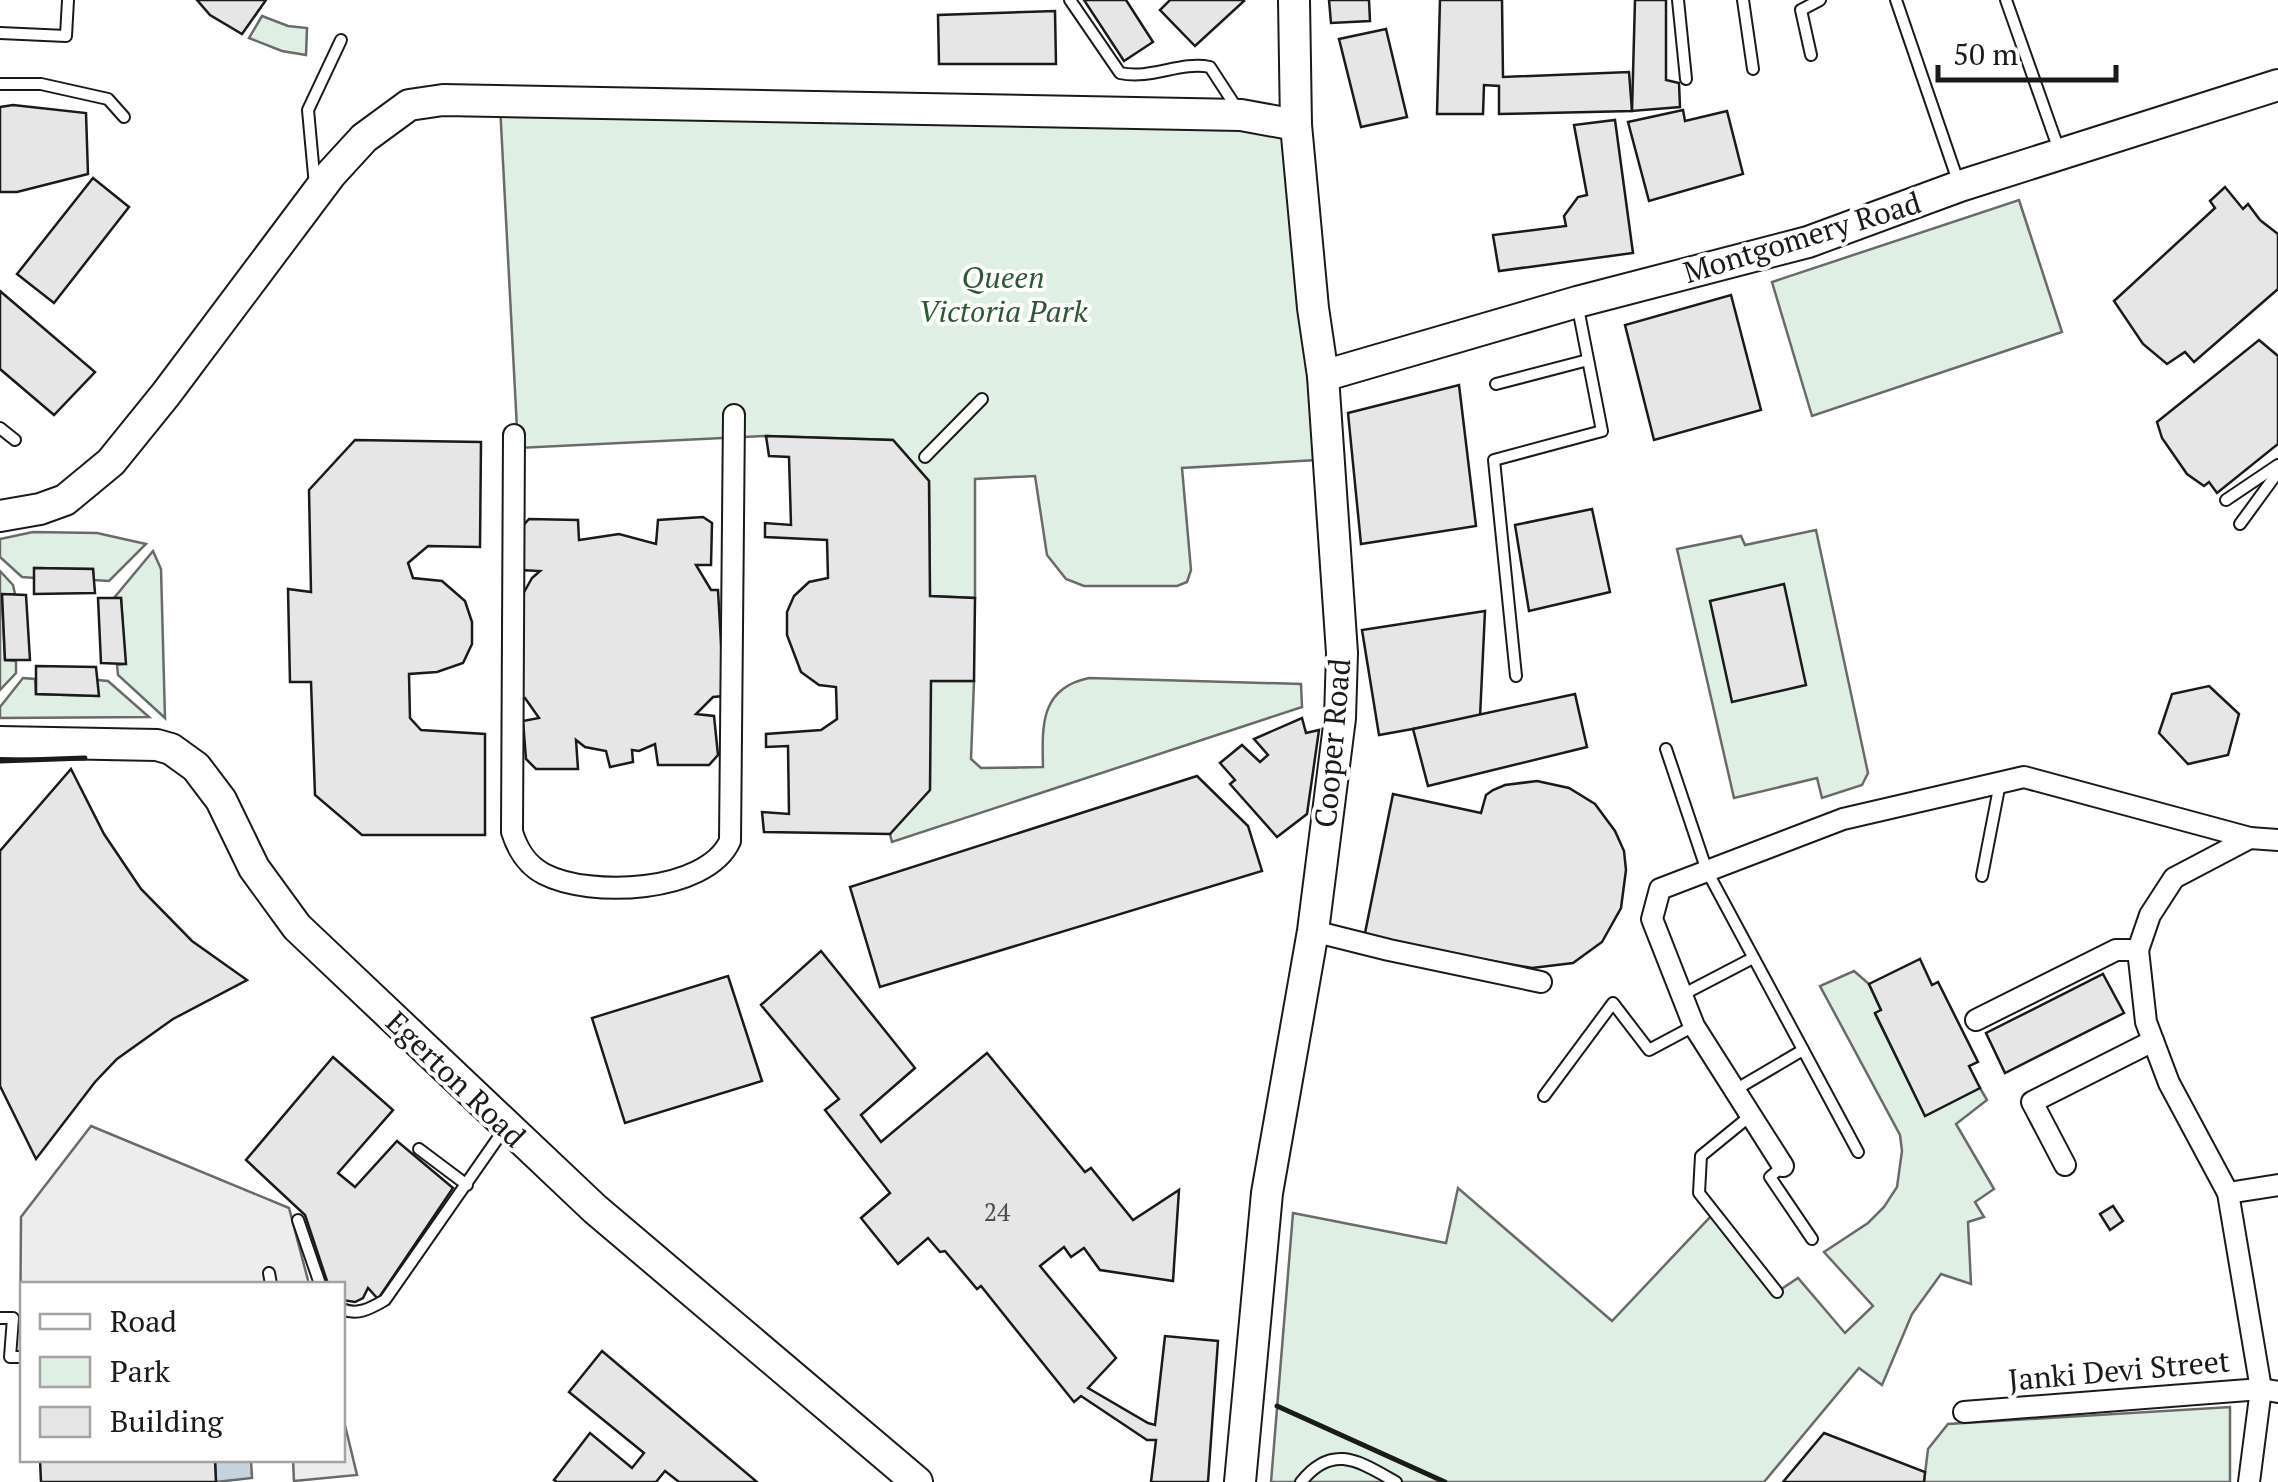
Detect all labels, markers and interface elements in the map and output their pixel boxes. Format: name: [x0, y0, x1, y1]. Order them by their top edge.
scale bar: [1938, 20, 2116, 82]
text: 50 m: [1953, 34, 2018, 74]
street label: Montgomery Road: [1678, 182, 1926, 292]
park label: Queen Victoria Park: [918, 257, 1088, 331]
street label: Cooper Road: [1305, 657, 1359, 829]
street label: Egerton Road: [378, 1002, 534, 1156]
house number: 24: [984, 1195, 1011, 1228]
legend: [20, 1282, 345, 1462]
text: Road: [110, 1301, 177, 1341]
street label: Janki Devi Street: [2006, 1340, 2232, 1400]
text: Park: [110, 1351, 171, 1391]
text: Building: [110, 1401, 224, 1441]

